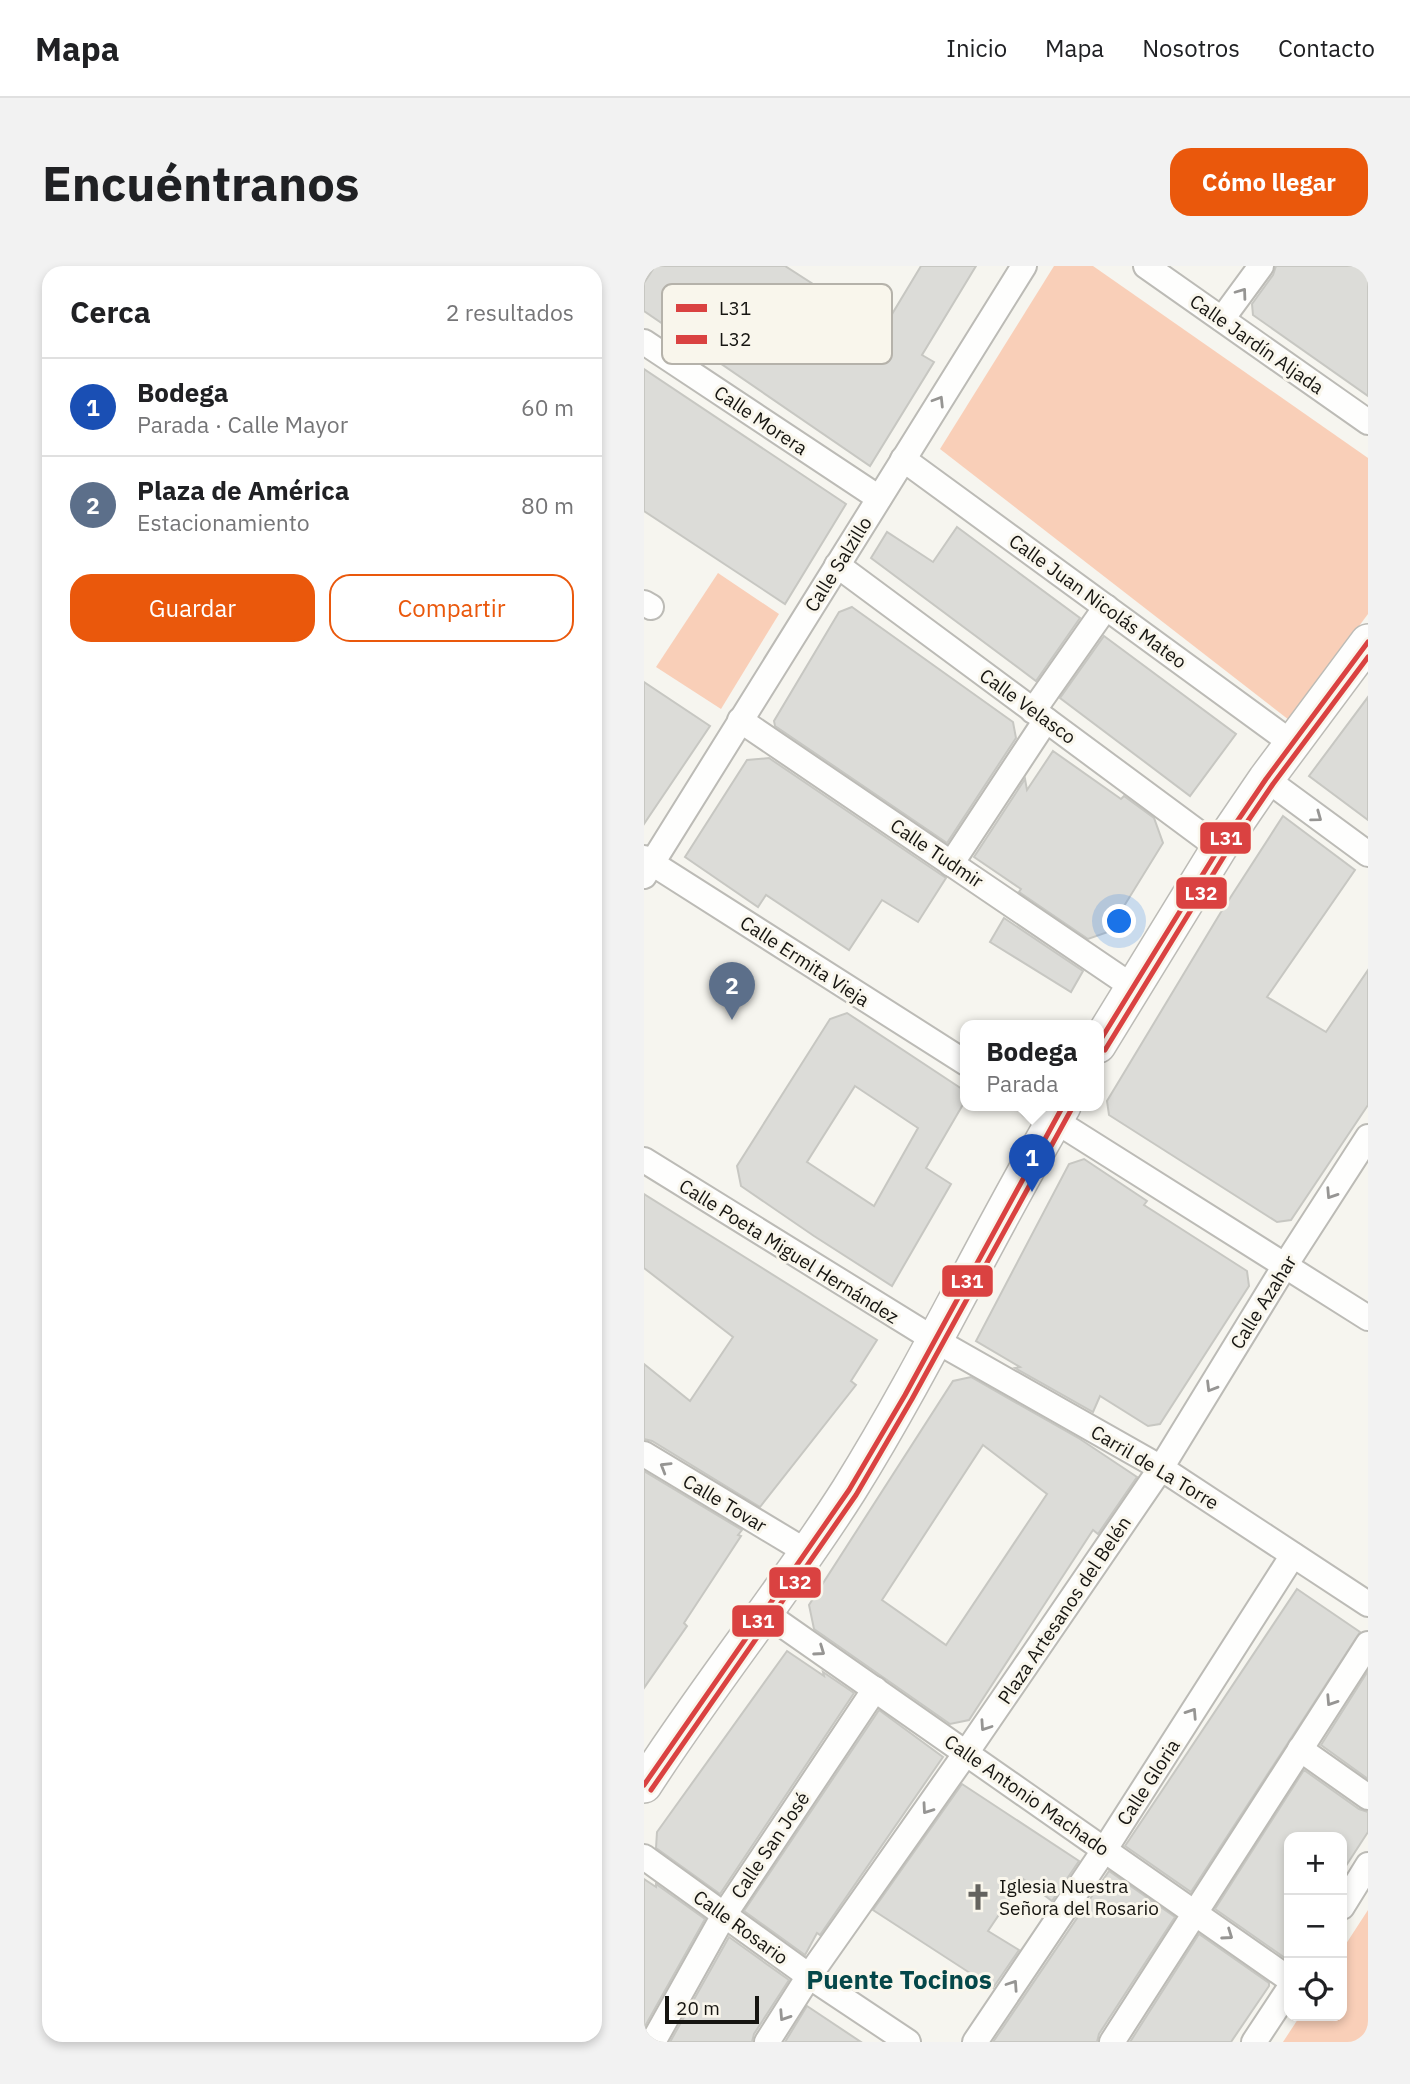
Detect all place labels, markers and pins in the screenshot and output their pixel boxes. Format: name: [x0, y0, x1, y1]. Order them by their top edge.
pin: 2: [709, 962, 755, 1020]
pin: 1: [1009, 1134, 1055, 1192]
place label: Iglesia Nuestra Señora del Rosario: [999, 1874, 1159, 1920]
church icon: Iglesia Nuestra Señora del Rosario: [963, 1882, 993, 1912]

